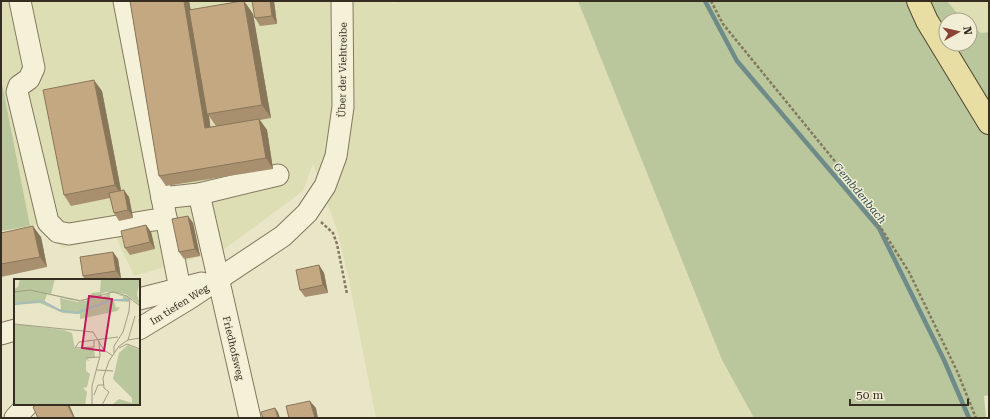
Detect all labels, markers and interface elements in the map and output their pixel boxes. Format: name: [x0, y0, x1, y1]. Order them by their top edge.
north arrow: [938, 12, 978, 52]
street label: Über der Viehtreibe: [336, 22, 349, 118]
text: N: [960, 26, 975, 36]
water label: Gembdenbach: [831, 160, 889, 227]
inset map: [14, 279, 140, 405]
street label: Im tiefen Weg: [148, 282, 211, 327]
street label: Friedhofsweg: [221, 315, 246, 381]
scale bar: [850, 381, 968, 407]
text: 50 m: [856, 388, 883, 402]

